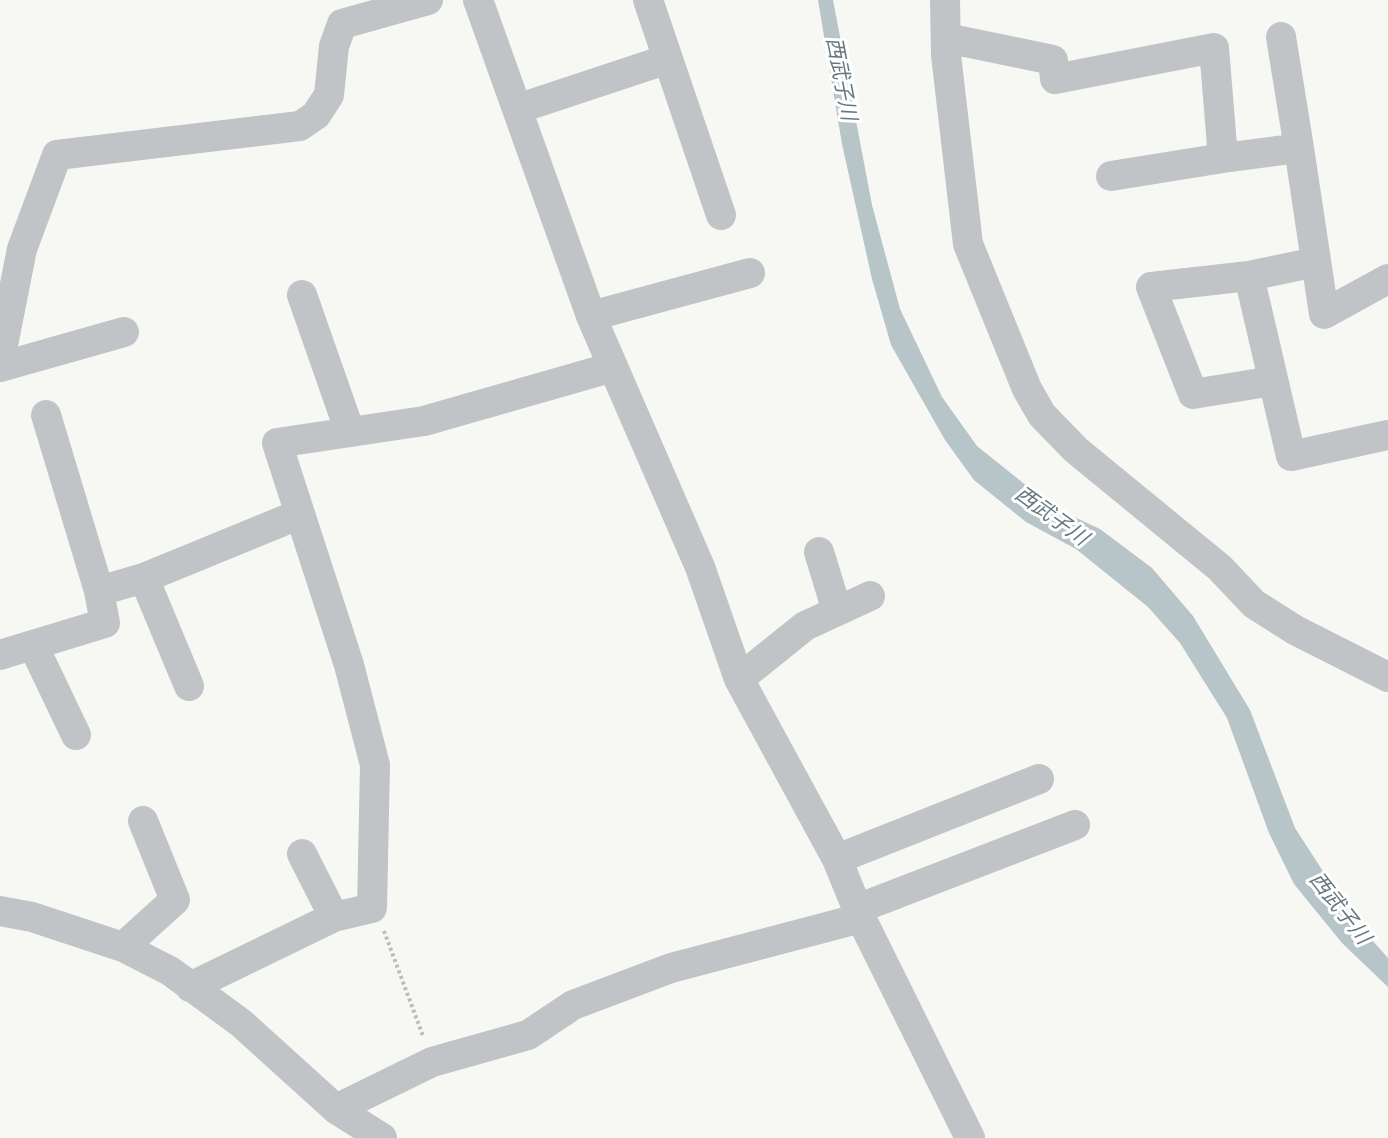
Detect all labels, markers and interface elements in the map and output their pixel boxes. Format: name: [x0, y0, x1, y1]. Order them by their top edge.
water label: 西武子川: [820, 35, 860, 123]
water label: 西武子川: [1010, 482, 1092, 552]
water label: 西武子川: [1303, 868, 1375, 950]

